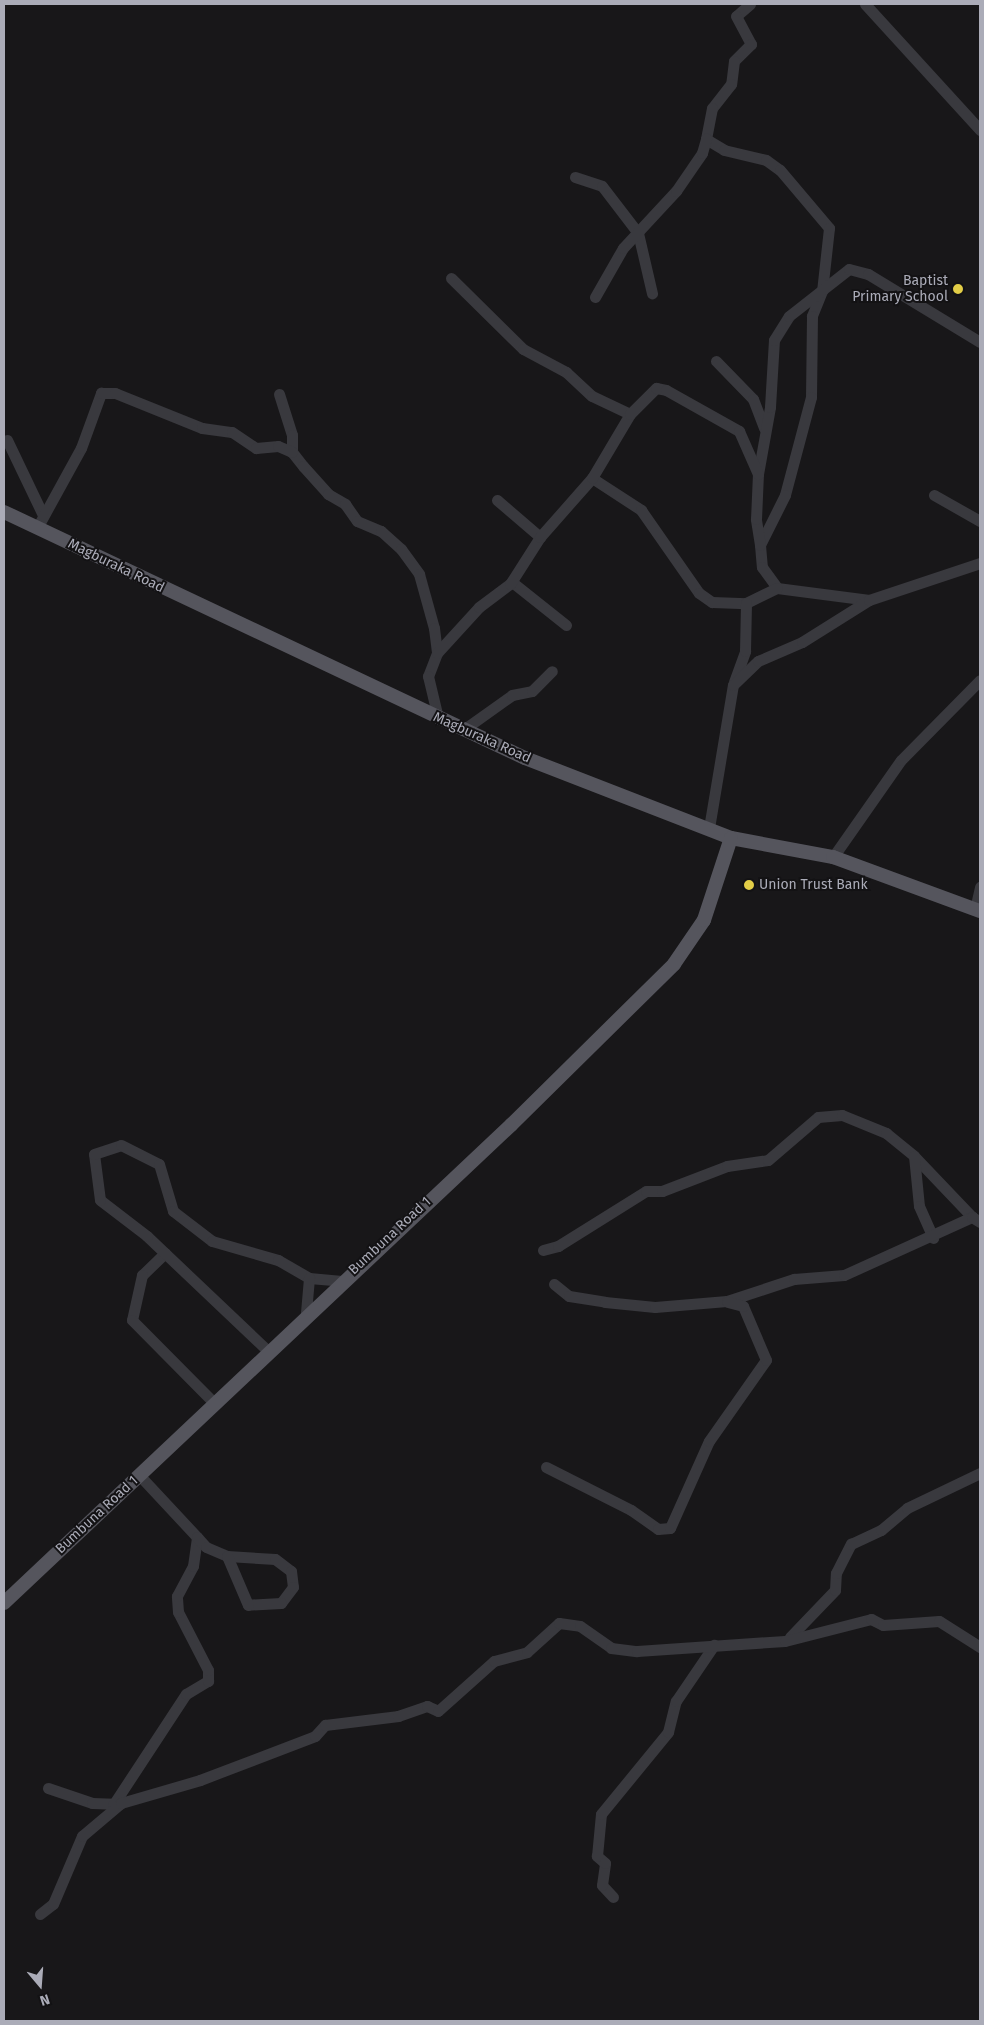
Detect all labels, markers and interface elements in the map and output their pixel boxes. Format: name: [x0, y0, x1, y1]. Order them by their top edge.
place label: Baptist Primary School: [852, 273, 948, 306]
marker: Baptist Primary School: [952, 283, 964, 295]
street label: Magburaka Road: [65, 535, 167, 597]
street label: Magburaka Road: [431, 709, 533, 767]
place label: Union Trust Bank: [759, 877, 868, 893]
marker: Union Trust Bank: [743, 879, 755, 891]
street label: Bumbuna Road 1: [345, 1193, 435, 1279]
street label: Bumbuna Road 1: [52, 1472, 142, 1558]
north arrow: [15, 1960, 65, 2010]
text: N: [38, 1990, 52, 2009]

